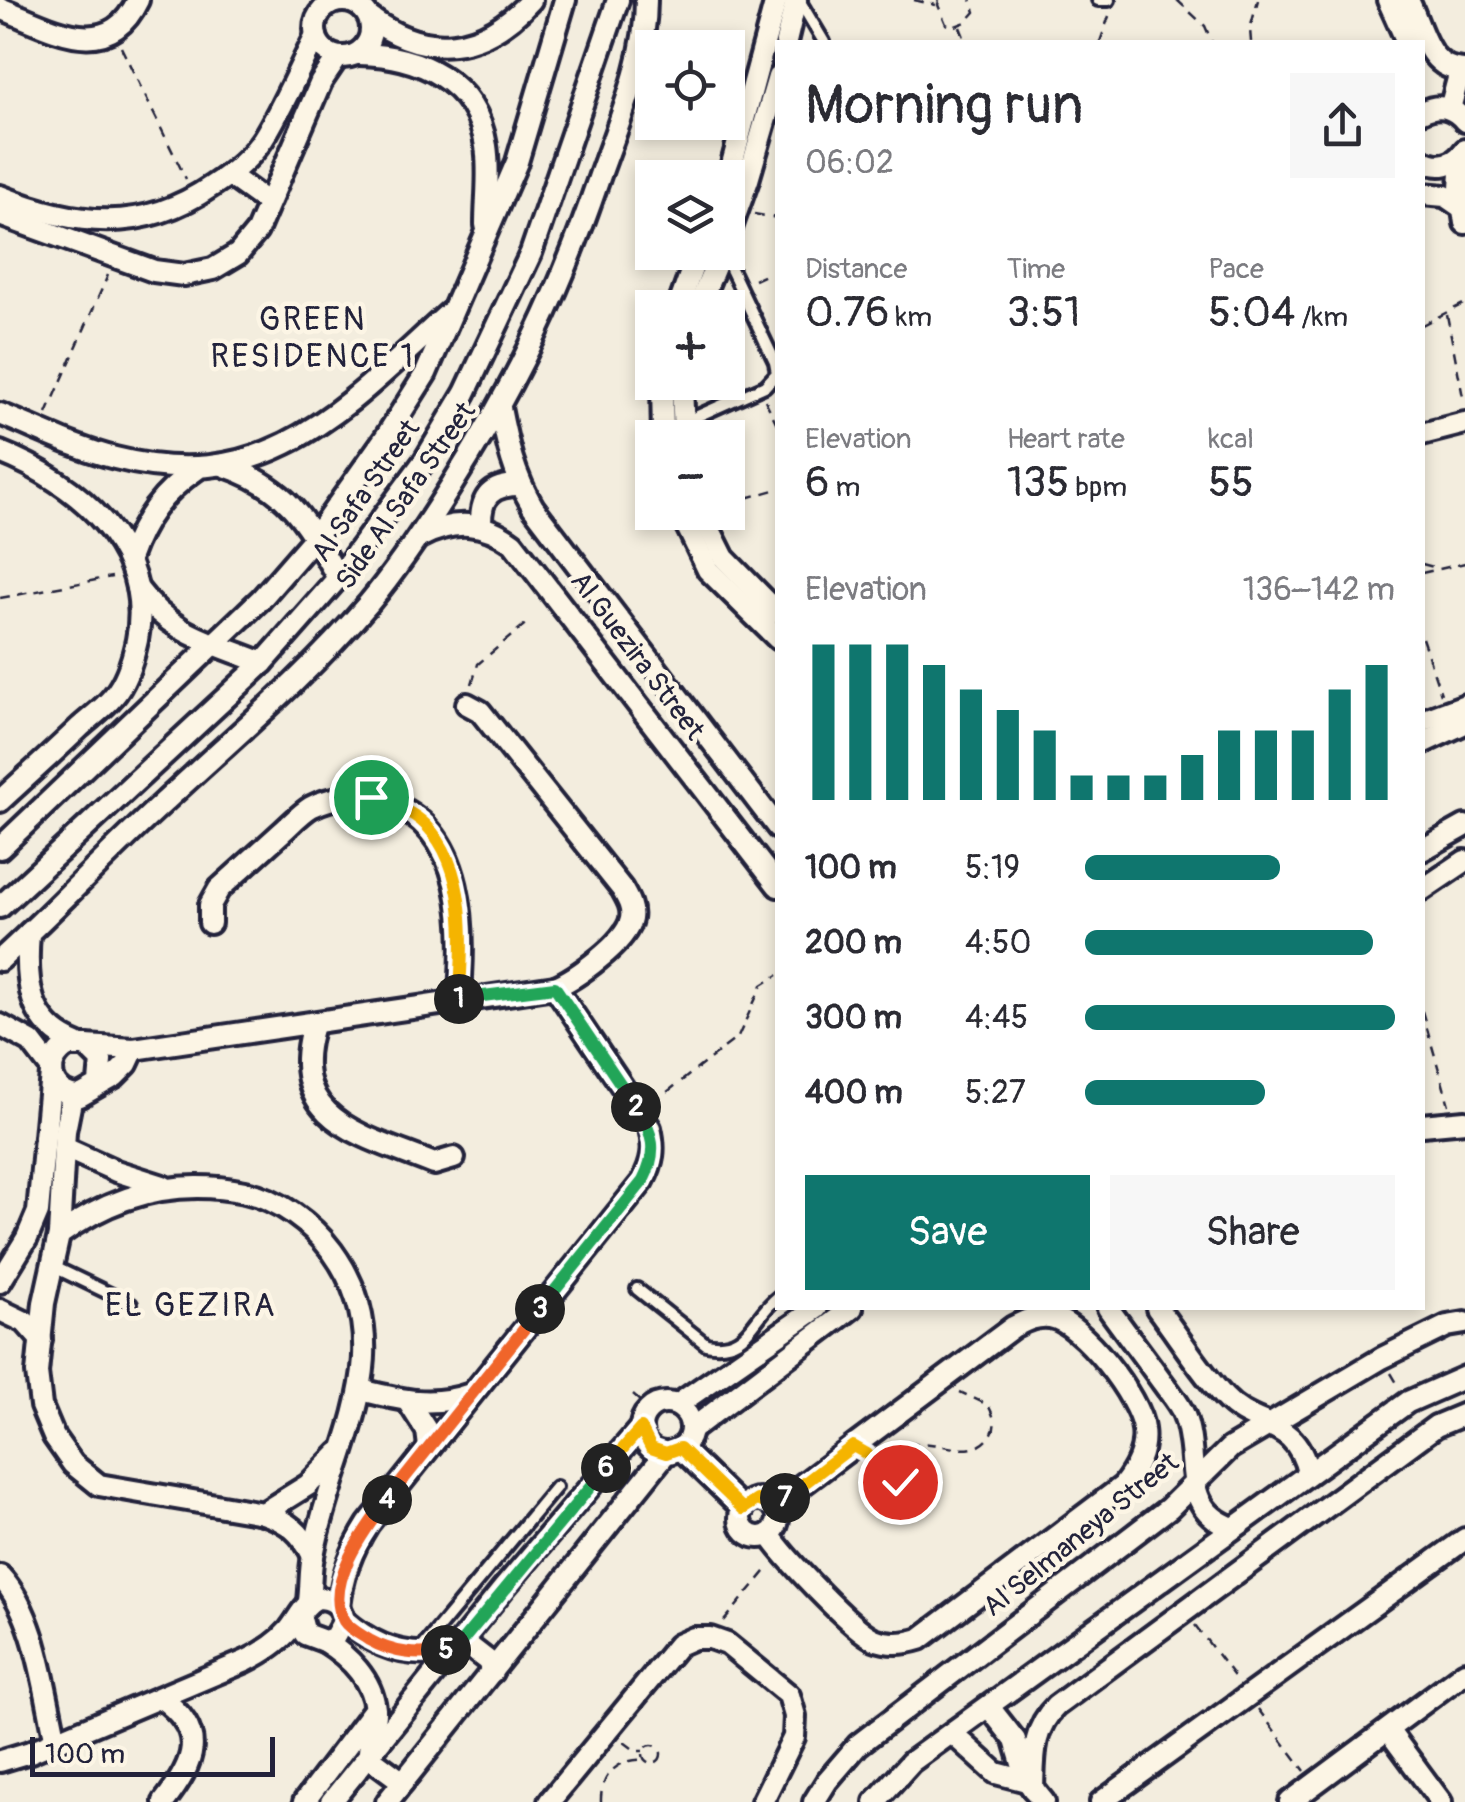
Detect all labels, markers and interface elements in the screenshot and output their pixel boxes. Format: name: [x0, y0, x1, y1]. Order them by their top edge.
map controls: [635, 30, 745, 530]
button: locate: [635, 30, 745, 140]
text: Morning run: [805, 71, 1083, 140]
button: share: [1290, 73, 1395, 178]
text: 06:02: [805, 143, 894, 183]
button: layers: [635, 160, 745, 270]
text: Distance: [805, 252, 907, 287]
text: Time: [1007, 252, 1065, 287]
text: Pace: [1208, 252, 1264, 287]
text: 0.76: [805, 287, 890, 339]
text: 3:51: [1007, 287, 1081, 339]
text: 5:04: [1208, 287, 1295, 339]
button: +: [635, 290, 745, 400]
district label: GREEN RESIDENCE 1: [210, 300, 416, 377]
text: km: [890, 300, 932, 335]
text: /km: [1295, 300, 1348, 335]
street label: Side Al Safa Street: [328, 395, 484, 596]
street label: Al Safa Street: [304, 413, 428, 569]
button: −: [635, 420, 745, 530]
text: Elevation: [805, 422, 912, 457]
text: Heart rate: [1007, 422, 1125, 457]
text: kcal: [1208, 422, 1254, 457]
text: 6: [805, 457, 829, 509]
text: 135: [1007, 457, 1069, 509]
text: 55: [1208, 457, 1254, 509]
text: m: [829, 470, 860, 505]
text: bpm: [1069, 470, 1127, 505]
street label: Al Guezira Street: [562, 565, 712, 748]
text: Elevation: [805, 570, 927, 610]
text: 136–142 m: [1243, 570, 1395, 610]
pin: [329, 755, 414, 840]
icon: arrive: [344, 770, 399, 825]
text: 100 m: [805, 848, 897, 888]
text: 5:19: [965, 848, 1020, 888]
text: 200 m: [805, 923, 902, 963]
text: 4:50: [965, 923, 1031, 963]
pin: 1: [434, 974, 484, 1024]
text: 1: [454, 981, 464, 1016]
text: 300 m: [805, 998, 902, 1038]
text: 4:45: [965, 998, 1028, 1038]
text: 400 m: [805, 1073, 903, 1113]
text: 5:27: [965, 1073, 1026, 1113]
pin: 2: [611, 1082, 661, 1132]
text: 2: [628, 1089, 644, 1124]
button: Save: [805, 1175, 1090, 1290]
button: Share: [1110, 1175, 1395, 1290]
pin: 3: [515, 1284, 565, 1334]
district label: EL GEZIRA: [105, 1286, 277, 1326]
text: 3: [532, 1291, 548, 1326]
pin: [858, 1440, 943, 1525]
pin: 6: [581, 1443, 631, 1493]
street label: Al Selmaneya Street: [976, 1445, 1186, 1625]
text: 6: [598, 1450, 614, 1485]
icon: check: [873, 1455, 928, 1510]
pin: 7: [760, 1473, 810, 1523]
pin: 4: [362, 1475, 412, 1525]
text: 7: [778, 1480, 792, 1515]
text: 4: [379, 1482, 395, 1517]
pin: 5: [421, 1625, 471, 1675]
text: 5: [438, 1632, 454, 1667]
scale bar: [30, 1732, 275, 1776]
text: 100 m: [45, 1737, 125, 1772]

